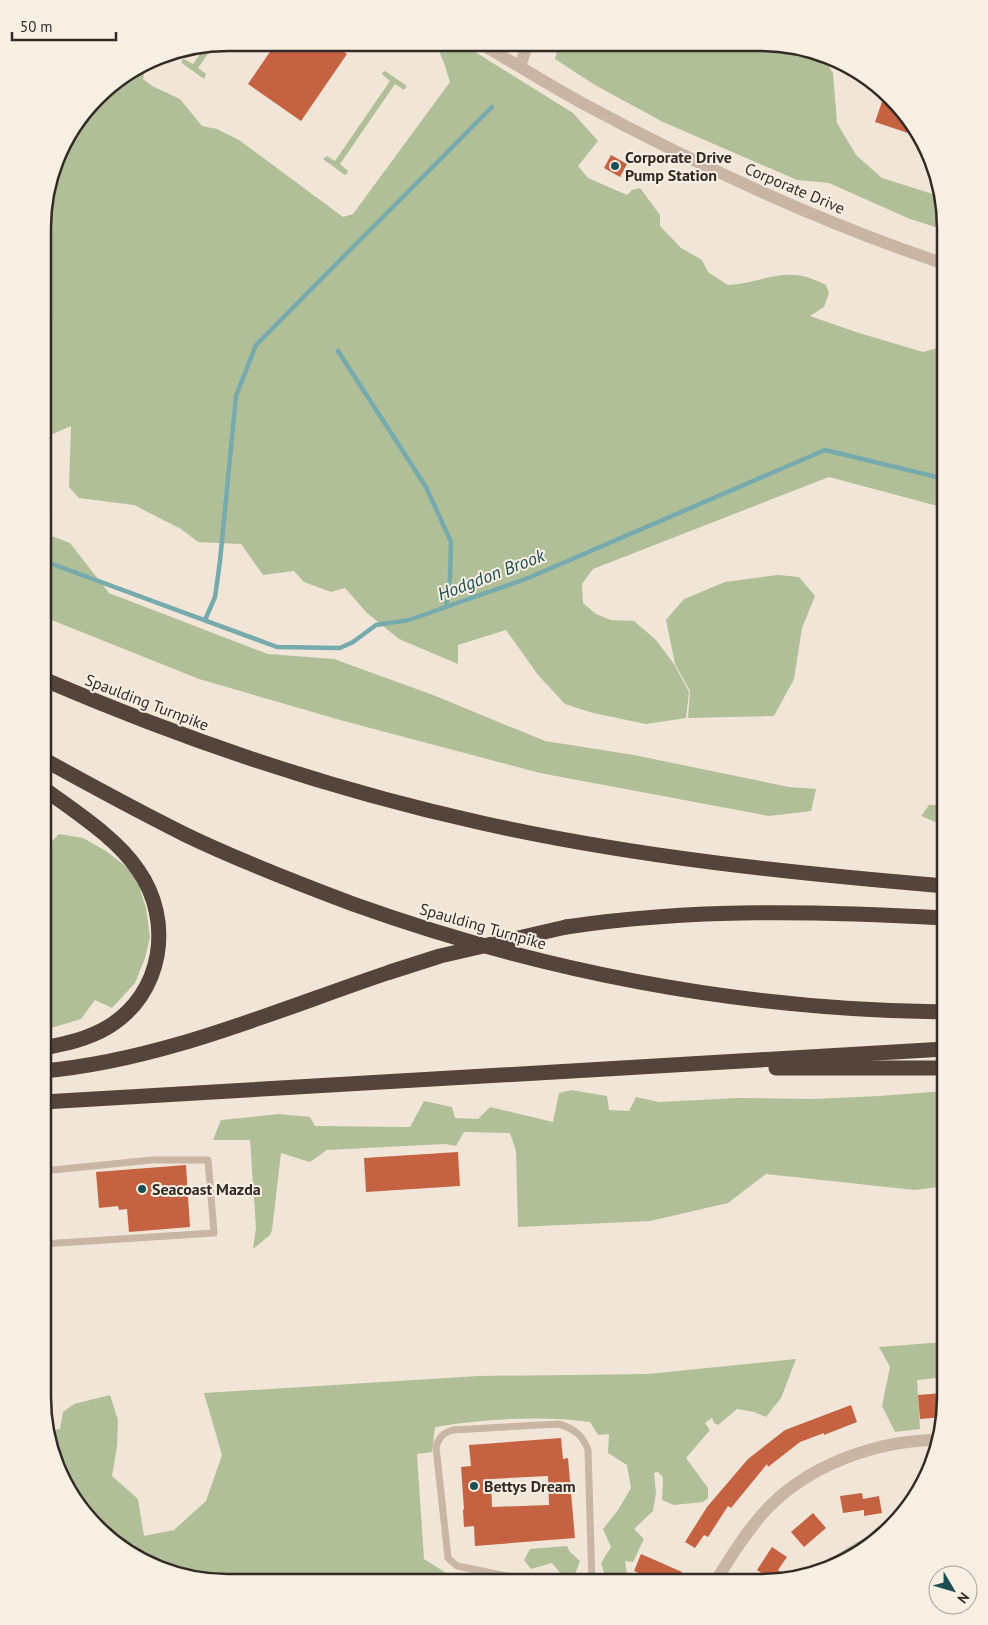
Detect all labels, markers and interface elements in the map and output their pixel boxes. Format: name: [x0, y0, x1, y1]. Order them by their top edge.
scale bar: [12, 10, 116, 42]
text: 50 m: [20, 17, 53, 36]
place label: Corporate Drive Pump Station: [625, 147, 732, 185]
street label: Corporate Drive: [742, 158, 848, 218]
marker: Corporate Drive Pump Station: [609, 160, 621, 172]
water label: Hodgdon Brook: [434, 543, 549, 606]
street label: Spaulding Turnpike: [82, 669, 212, 735]
street label: Spaulding Turnpike: [417, 898, 549, 954]
place label: Seacoast Mazda: [152, 1179, 261, 1199]
marker: Seacoast Mazda: [136, 1183, 148, 1195]
place label: Bettys Dream: [484, 1476, 576, 1496]
marker: Bettys Dream: [468, 1480, 480, 1492]
north arrow: [928, 1565, 978, 1615]
text: N: [953, 1589, 973, 1607]

